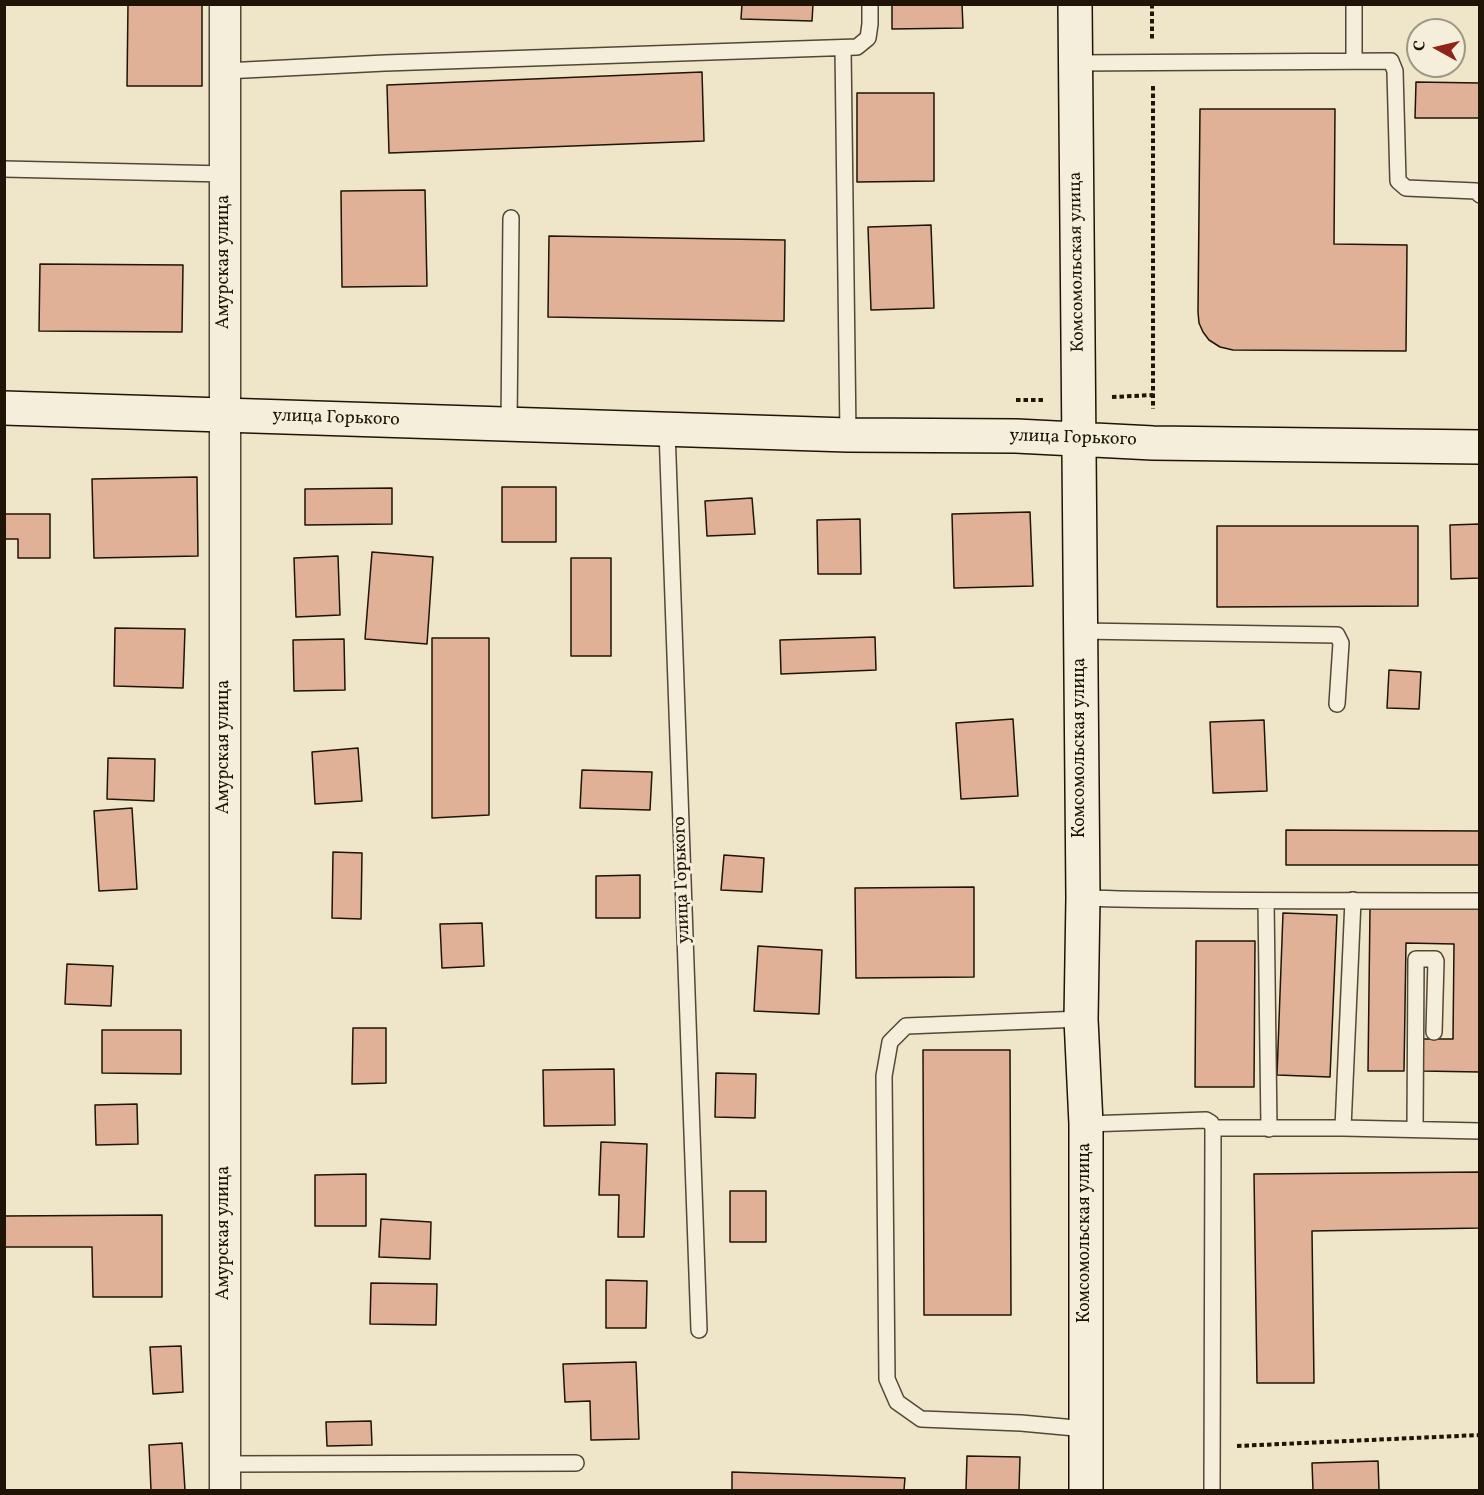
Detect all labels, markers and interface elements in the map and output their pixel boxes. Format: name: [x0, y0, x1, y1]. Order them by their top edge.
north arrow: [1406, 18, 1466, 78]
text: С: [1409, 39, 1432, 52]
street label: Комсомольская улица: [1066, 172, 1090, 352]
street label: Амурская улица: [214, 195, 236, 329]
street label: улица Горького: [272, 406, 400, 432]
street label: улица Горького: [1009, 426, 1137, 452]
street label: Комсомольская улица: [1070, 658, 1092, 838]
street label: Амурская улица: [214, 680, 236, 814]
street label: улица Горького: [670, 816, 696, 944]
street label: Комсомольская улица: [1075, 1143, 1097, 1323]
street label: Амурская улица: [214, 1166, 236, 1300]

